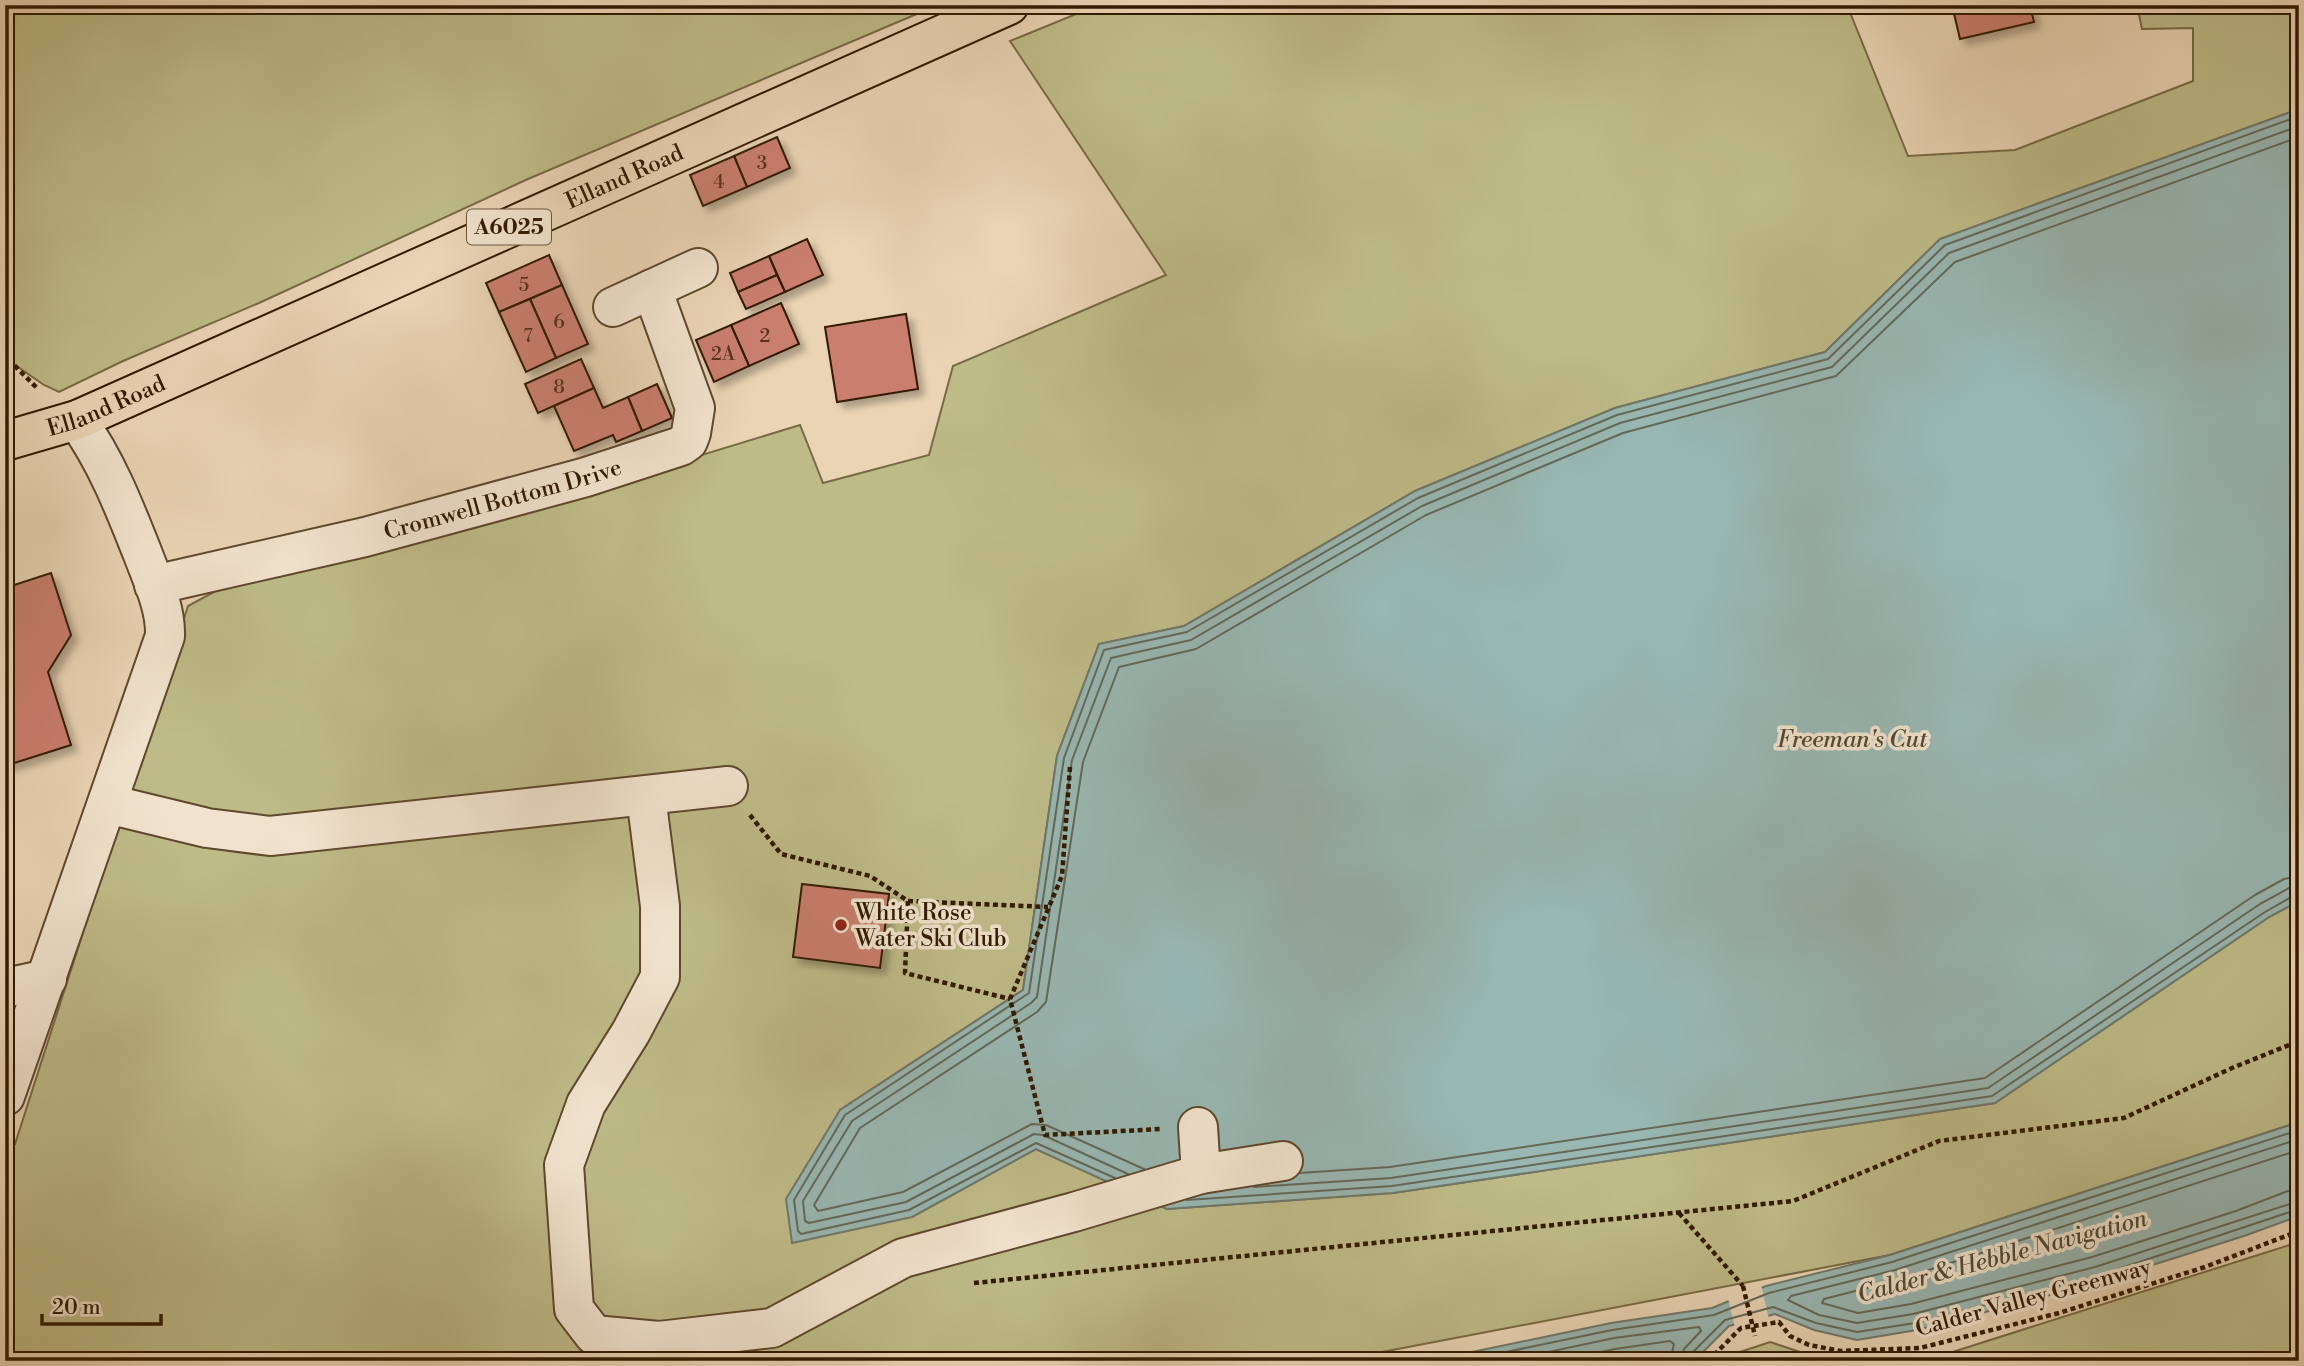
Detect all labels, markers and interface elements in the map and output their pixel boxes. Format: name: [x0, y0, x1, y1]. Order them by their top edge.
street label: Elland Road: [561, 139, 688, 216]
house number: 3: [757, 151, 767, 175]
house number: 4: [713, 170, 725, 194]
road number: A6025: [467, 210, 551, 244]
house number: 5: [519, 273, 529, 297]
house number: 6: [553, 310, 565, 334]
house number: 7: [523, 324, 533, 348]
house number: 2: [760, 324, 770, 348]
house number: 2A: [711, 342, 736, 366]
street label: Elland Road: [44, 369, 170, 443]
house number: 8: [553, 375, 565, 399]
street label: Cromwell Bottom Drive: [381, 453, 625, 546]
water label: Freeman's Cut: [1777, 725, 1928, 755]
place label: White Rose Water Ski Club: [854, 899, 1007, 953]
marker: White Rose Water Ski Club: [833, 917, 849, 933]
water label: Calder & Hebble Navigation: [1854, 1204, 2151, 1310]
street label: Calder Valley Greenway: [1912, 1253, 2155, 1343]
scale bar: [42, 1282, 161, 1326]
text: 20 m: [52, 1295, 101, 1321]

